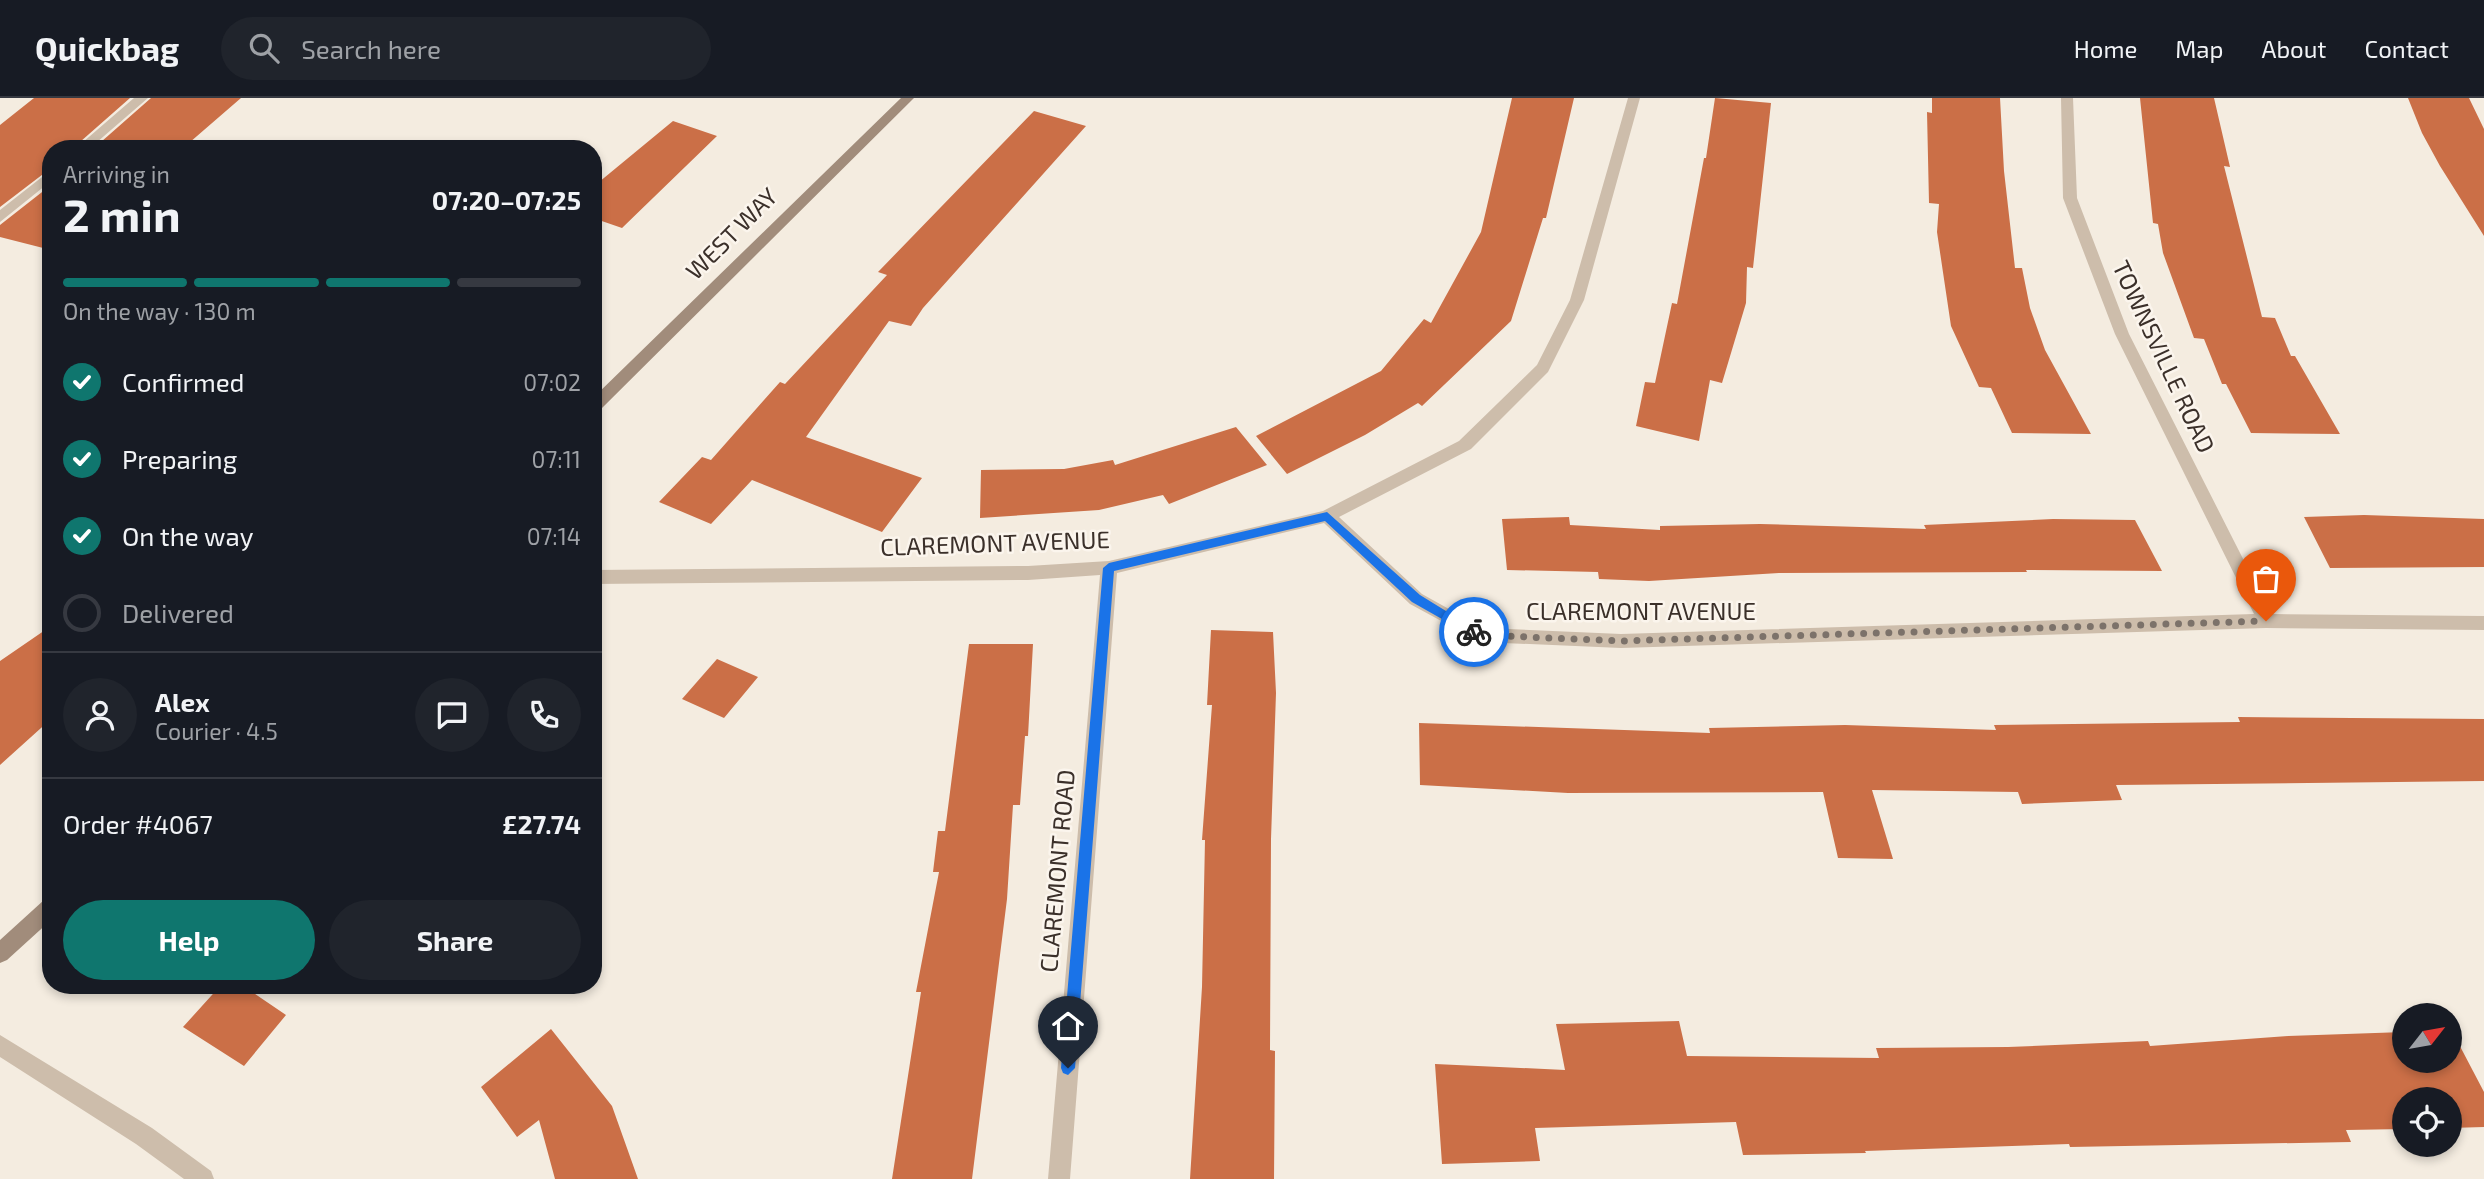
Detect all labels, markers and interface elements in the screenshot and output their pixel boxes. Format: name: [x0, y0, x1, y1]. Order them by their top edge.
search box: [221, 17, 711, 80]
text: Quickbag: [35, 28, 179, 68]
icon: search: [245, 29, 283, 67]
text: Search here: [301, 33, 441, 64]
text: Home: [2074, 34, 2137, 63]
text: Map: [2175, 34, 2223, 63]
text: About: [2261, 34, 2327, 63]
text: Contact: [2365, 34, 2449, 63]
text: Arriving in: [63, 160, 170, 188]
street label: WEST WAY: [679, 181, 783, 285]
text: 07:20–07:25: [432, 184, 581, 215]
text: 2 min: [63, 186, 181, 241]
street label: TOWNSVILLE ROAD: [2107, 256, 2222, 457]
text: On the way · 130 m: [63, 297, 256, 325]
icon: check: [63, 363, 101, 401]
text: Confirmed: [122, 366, 245, 397]
text: 07:02: [523, 368, 581, 396]
icon: check: [63, 440, 101, 478]
text: Preparing: [122, 443, 237, 474]
text: 07:11: [532, 445, 581, 473]
icon: check: [63, 517, 101, 555]
text: On the way: [122, 520, 253, 551]
text: 07:14: [527, 522, 581, 550]
street label: CLAREMONT AVENUE: [880, 524, 1110, 561]
pin: [2236, 549, 2296, 621]
icon: bag: [2247, 560, 2285, 598]
street label: CLAREMONT AVENUE: [1526, 596, 1756, 625]
text: Delivered: [122, 597, 234, 628]
courier: [1439, 597, 1509, 667]
icon: bike: [1455, 613, 1493, 651]
button: person: [63, 678, 137, 752]
button: chat: [415, 678, 489, 752]
button: phone: [507, 678, 581, 752]
text: Alex: [155, 686, 210, 717]
text: Courier · 4.5: [155, 717, 278, 745]
street label: CLAREMONT ROAD: [1033, 768, 1080, 974]
text: Order #4067: [63, 808, 213, 839]
text: £27.74: [502, 808, 581, 839]
button: Help: [63, 900, 315, 980]
button: Share: [329, 900, 581, 980]
pin: [1038, 996, 1098, 1068]
north arrow: [2392, 1003, 2462, 1073]
map controls: [2392, 1003, 2462, 1157]
icon: home: [1049, 1007, 1087, 1045]
button: locate: [2392, 1087, 2462, 1157]

